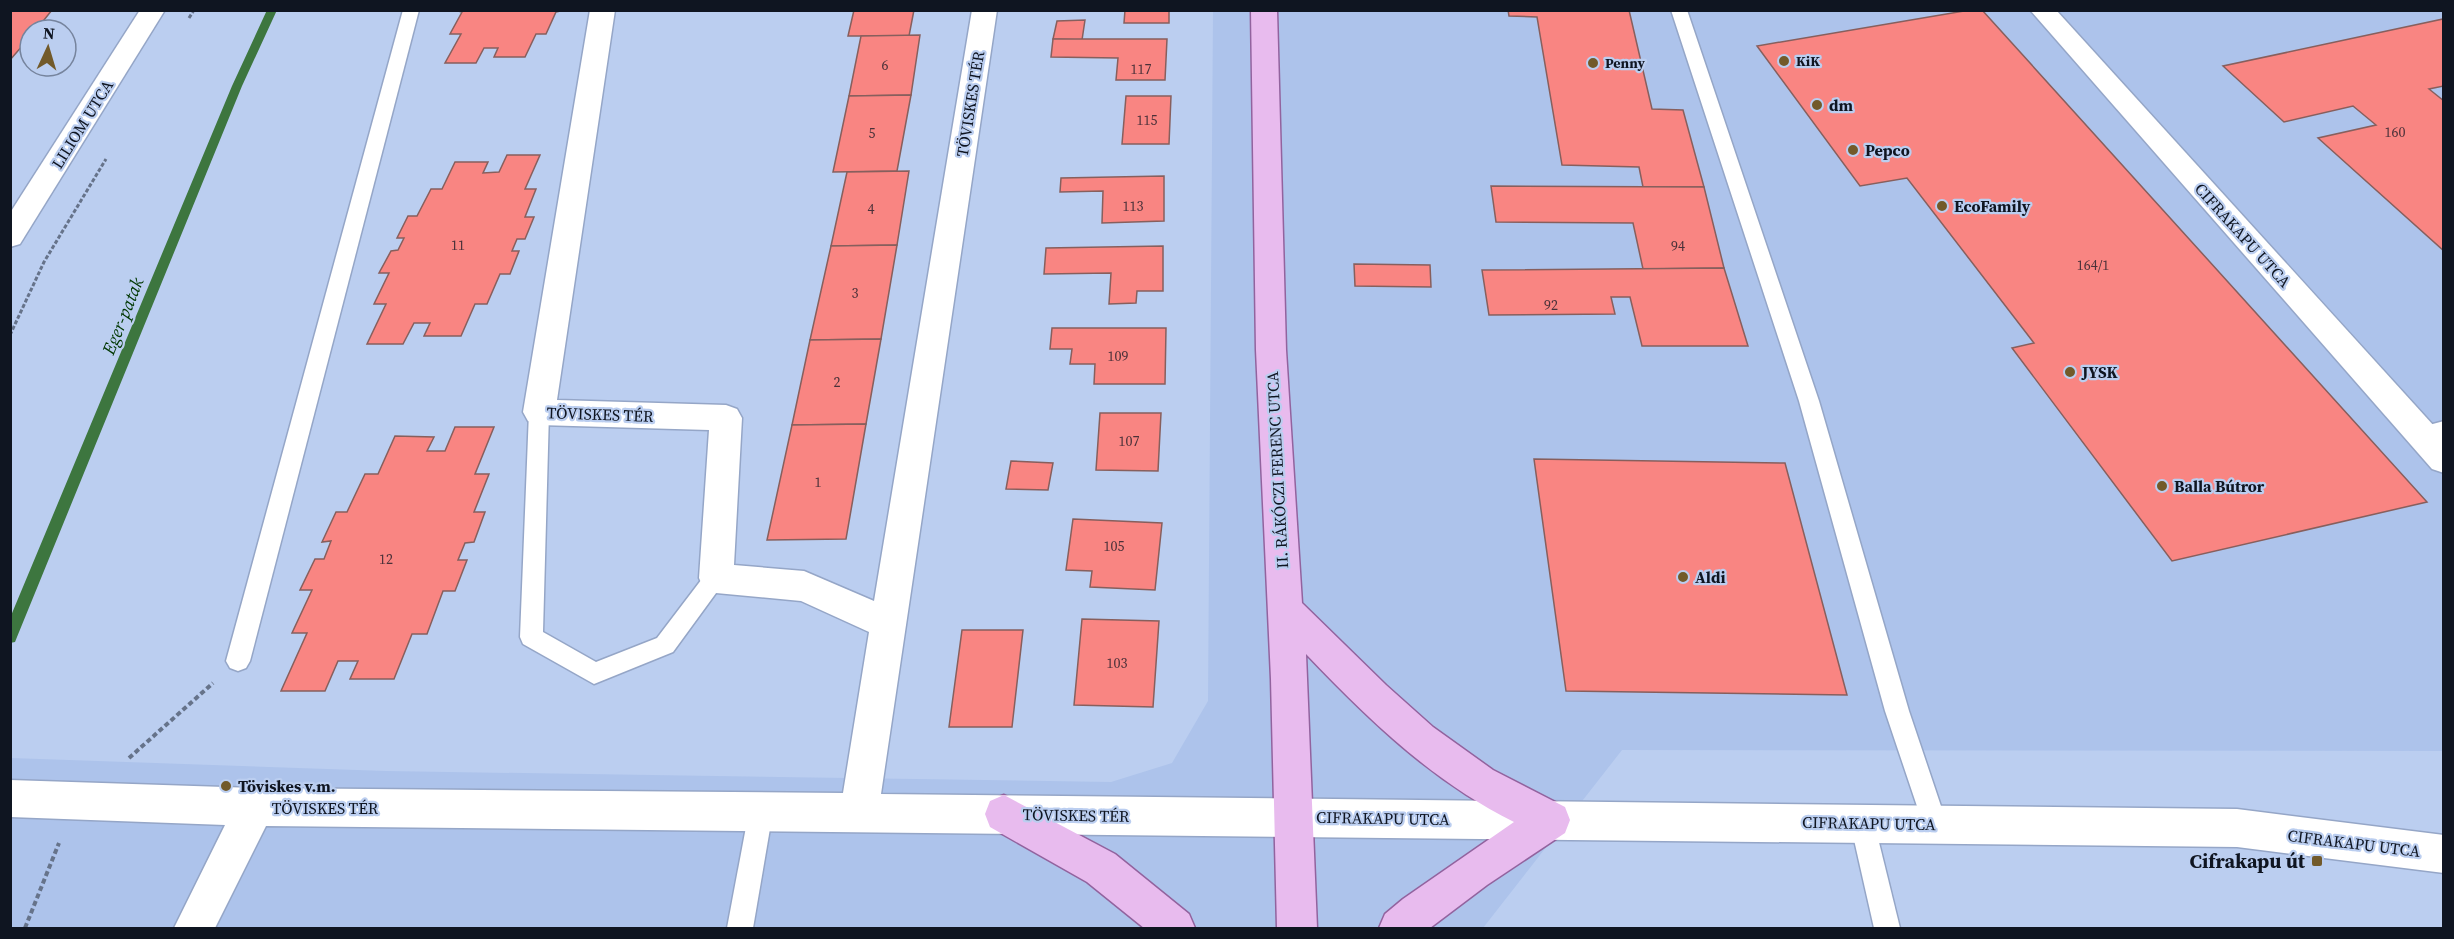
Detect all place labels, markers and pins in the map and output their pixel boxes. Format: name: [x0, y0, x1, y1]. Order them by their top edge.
place label: KiK: [1796, 51, 1820, 71]
place label: Penny: [1605, 53, 1645, 73]
marker: KiK: [1777, 54, 1791, 68]
marker: Penny: [1586, 56, 1600, 70]
place label: dm: [1829, 94, 1854, 116]
marker: dm: [1810, 98, 1824, 112]
place label: Pepco: [1865, 139, 1910, 161]
marker: Pepco: [1846, 143, 1860, 157]
place label: EcoFamily: [1954, 195, 2031, 217]
marker: EcoFamily: [1935, 199, 1949, 213]
place label: JYSK: [2081, 361, 2119, 383]
marker: JYSK: [2063, 365, 2077, 379]
place label: Balla Bútror: [2174, 475, 2265, 497]
marker: Balla Bútror: [2155, 479, 2169, 493]
place label: Aldi: [1695, 566, 1726, 588]
marker: Aldi: [1676, 570, 1690, 584]
place label: Töviskes v.m.: [238, 775, 336, 797]
marker: Töviskes v.m.: [219, 779, 233, 793]
place label: Cifrakapu út: [2190, 847, 2306, 875]
marker: Cifrakapu út: [2310, 854, 2324, 868]

